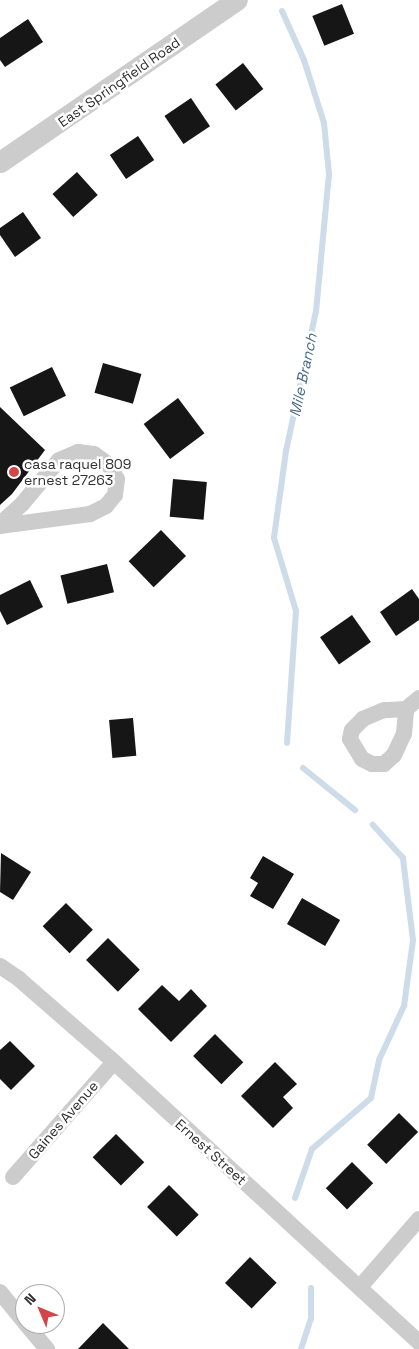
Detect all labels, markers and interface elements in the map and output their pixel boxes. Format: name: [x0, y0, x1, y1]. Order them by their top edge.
street label: East Springfield Road: [55, 34, 183, 130]
water label: Mile Branch: [285, 332, 321, 418]
place label: casa raquel 809 ernest 27263: [24, 456, 131, 488]
marker: casa raquel 809 ernest 27263: [8, 466, 20, 478]
street label: Gaines Avenue: [25, 1078, 101, 1162]
street label: Ernest Street: [172, 1116, 250, 1188]
north arrow: [15, 1284, 65, 1334]
text: N: [20, 1289, 40, 1309]

